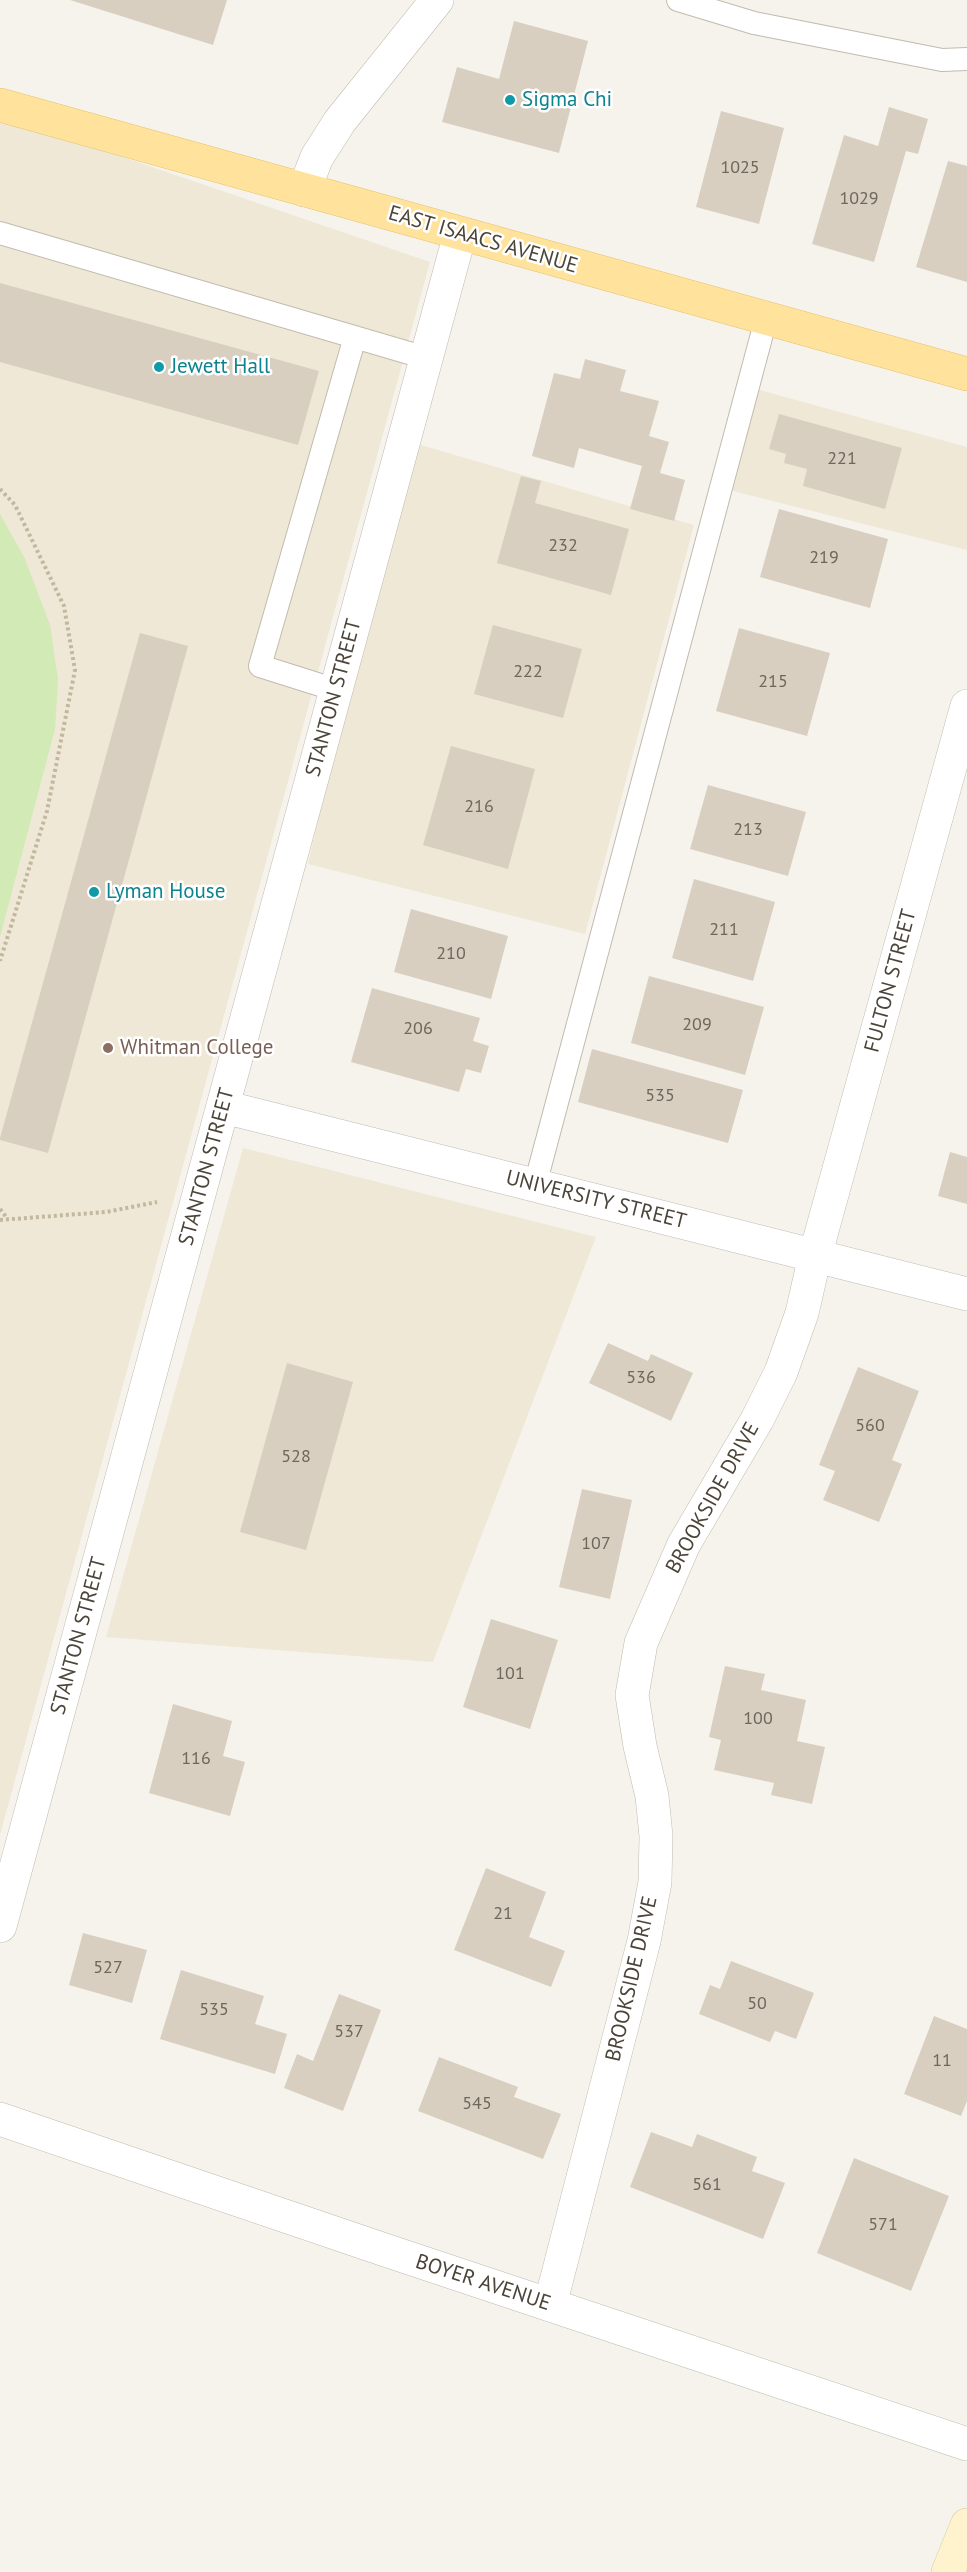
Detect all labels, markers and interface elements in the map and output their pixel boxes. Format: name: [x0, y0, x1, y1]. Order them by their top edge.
place label: Sigma Chi: [522, 87, 612, 113]
marker: Sigma Chi: [503, 93, 517, 107]
house number: 1025: [720, 157, 760, 179]
house number: 1029: [839, 188, 879, 210]
street label: EAST ISAACS AVENUE: [386, 201, 580, 279]
place label: Jewett Hall: [171, 354, 270, 380]
marker: Jewett Hall: [152, 360, 166, 374]
house number: 221: [827, 448, 857, 470]
house number: 232: [548, 535, 578, 557]
house number: 219: [809, 547, 839, 569]
street label: STANTON STREET: [301, 616, 367, 780]
house number: 222: [513, 661, 543, 683]
house number: 215: [758, 671, 788, 693]
house number: 216: [464, 796, 494, 818]
house number: 213: [733, 819, 763, 841]
place label: Lyman House: [106, 879, 225, 905]
marker: Lyman House: [87, 885, 101, 899]
street label: FULTON STREET: [860, 907, 922, 1055]
house number: 211: [709, 919, 739, 941]
house number: 210: [436, 943, 466, 965]
house number: 209: [682, 1014, 712, 1036]
house number: 206: [403, 1018, 433, 1040]
place label: Whitman College: [120, 1035, 273, 1061]
marker: Whitman College: [101, 1041, 115, 1055]
street label: STANTON STREET: [174, 1085, 240, 1249]
house number: 535: [645, 1085, 675, 1107]
street label: UNIVERSITY STREET: [503, 1165, 689, 1235]
house number: 536: [626, 1367, 656, 1389]
house number: 560: [855, 1415, 885, 1437]
street label: BROOKSIDE DRIVE: [661, 1418, 765, 1578]
house number: 528: [281, 1446, 311, 1468]
house number: 107: [581, 1533, 611, 1555]
street label: STANTON STREET: [46, 1554, 112, 1718]
house number: 101: [495, 1663, 525, 1685]
house number: 100: [743, 1708, 773, 1730]
house number: 116: [181, 1748, 211, 1770]
street label: BROOKSIDE DRIVE: [601, 1894, 663, 2064]
house number: 21: [493, 1903, 513, 1925]
house number: 527: [93, 1957, 123, 1979]
house number: 50: [747, 1993, 767, 2015]
house number: 535: [199, 1999, 229, 2021]
house number: 537: [334, 2021, 364, 2043]
house number: 11: [932, 2050, 952, 2072]
house number: 545: [462, 2093, 492, 2115]
house number: 561: [692, 2174, 722, 2196]
house number: 571: [868, 2214, 898, 2236]
street label: BOYER AVENUE: [412, 2249, 554, 2317]

